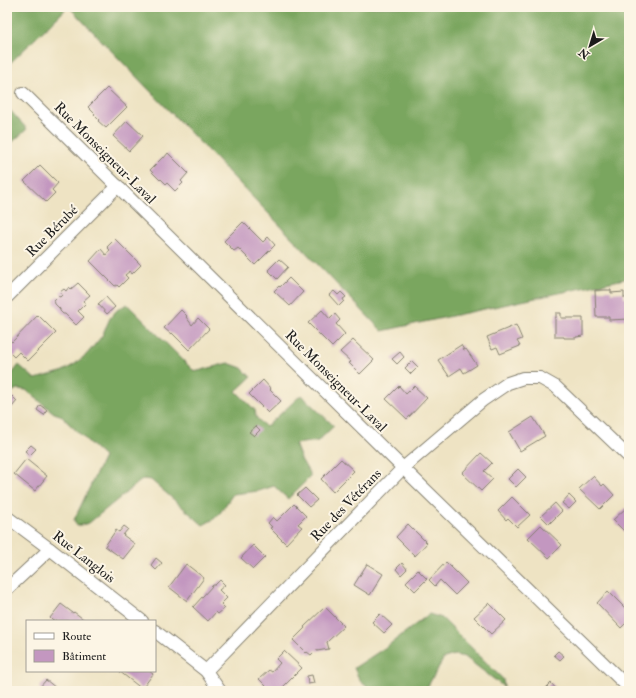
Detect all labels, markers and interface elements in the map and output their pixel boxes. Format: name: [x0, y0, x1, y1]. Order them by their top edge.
north arrow: [570, 26, 610, 66]
text: N: [575, 45, 593, 62]
street label: Rue Monseigneur-Laval: [51, 99, 160, 208]
street label: Rue Bérubé: [23, 202, 81, 260]
street label: Rue Monseigneur-Laval: [282, 327, 391, 436]
street label: Rue des Vétérans: [307, 465, 385, 545]
street label: Rue Langlois: [49, 527, 119, 587]
legend: [26, 620, 156, 672]
text: Route: [62, 629, 91, 644]
text: Bâtiment: [62, 649, 106, 664]

